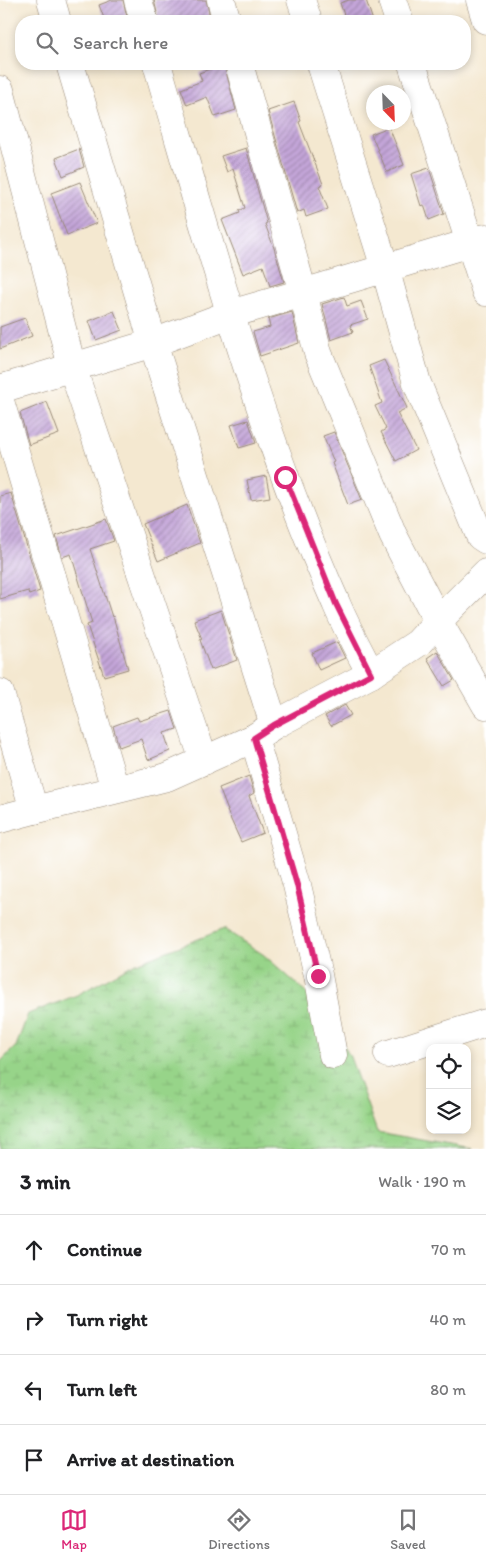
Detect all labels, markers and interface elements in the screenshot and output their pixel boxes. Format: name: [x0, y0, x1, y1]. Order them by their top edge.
search box: [15, 15, 471, 70]
icon: search: [33, 29, 61, 57]
text: Search here: [73, 31, 168, 54]
north arrow: [366, 85, 411, 130]
route start: [274, 466, 297, 489]
route end: [307, 965, 330, 988]
map controls: [426, 1044, 471, 1134]
button: locate: [426, 1044, 471, 1089]
button: layers: [426, 1089, 471, 1134]
text: 3 min: [20, 1169, 70, 1194]
text: Walk · 190 m: [378, 1172, 466, 1191]
icon: ahead: [20, 1236, 48, 1264]
text: Continue: [67, 1238, 142, 1261]
text: 70 m: [431, 1240, 466, 1259]
icon: right: [20, 1306, 48, 1334]
text: Turn right: [67, 1308, 148, 1331]
text: 40 m: [429, 1310, 466, 1329]
icon: left: [20, 1376, 48, 1404]
text: Turn left: [67, 1378, 137, 1401]
text: 80 m: [430, 1380, 466, 1399]
icon: arrive: [20, 1446, 48, 1474]
text: Arrive at destination: [67, 1448, 234, 1471]
tab: Map: [60, 1506, 88, 1553]
tab: Directions: [208, 1506, 270, 1553]
tab: Saved: [390, 1506, 426, 1553]

